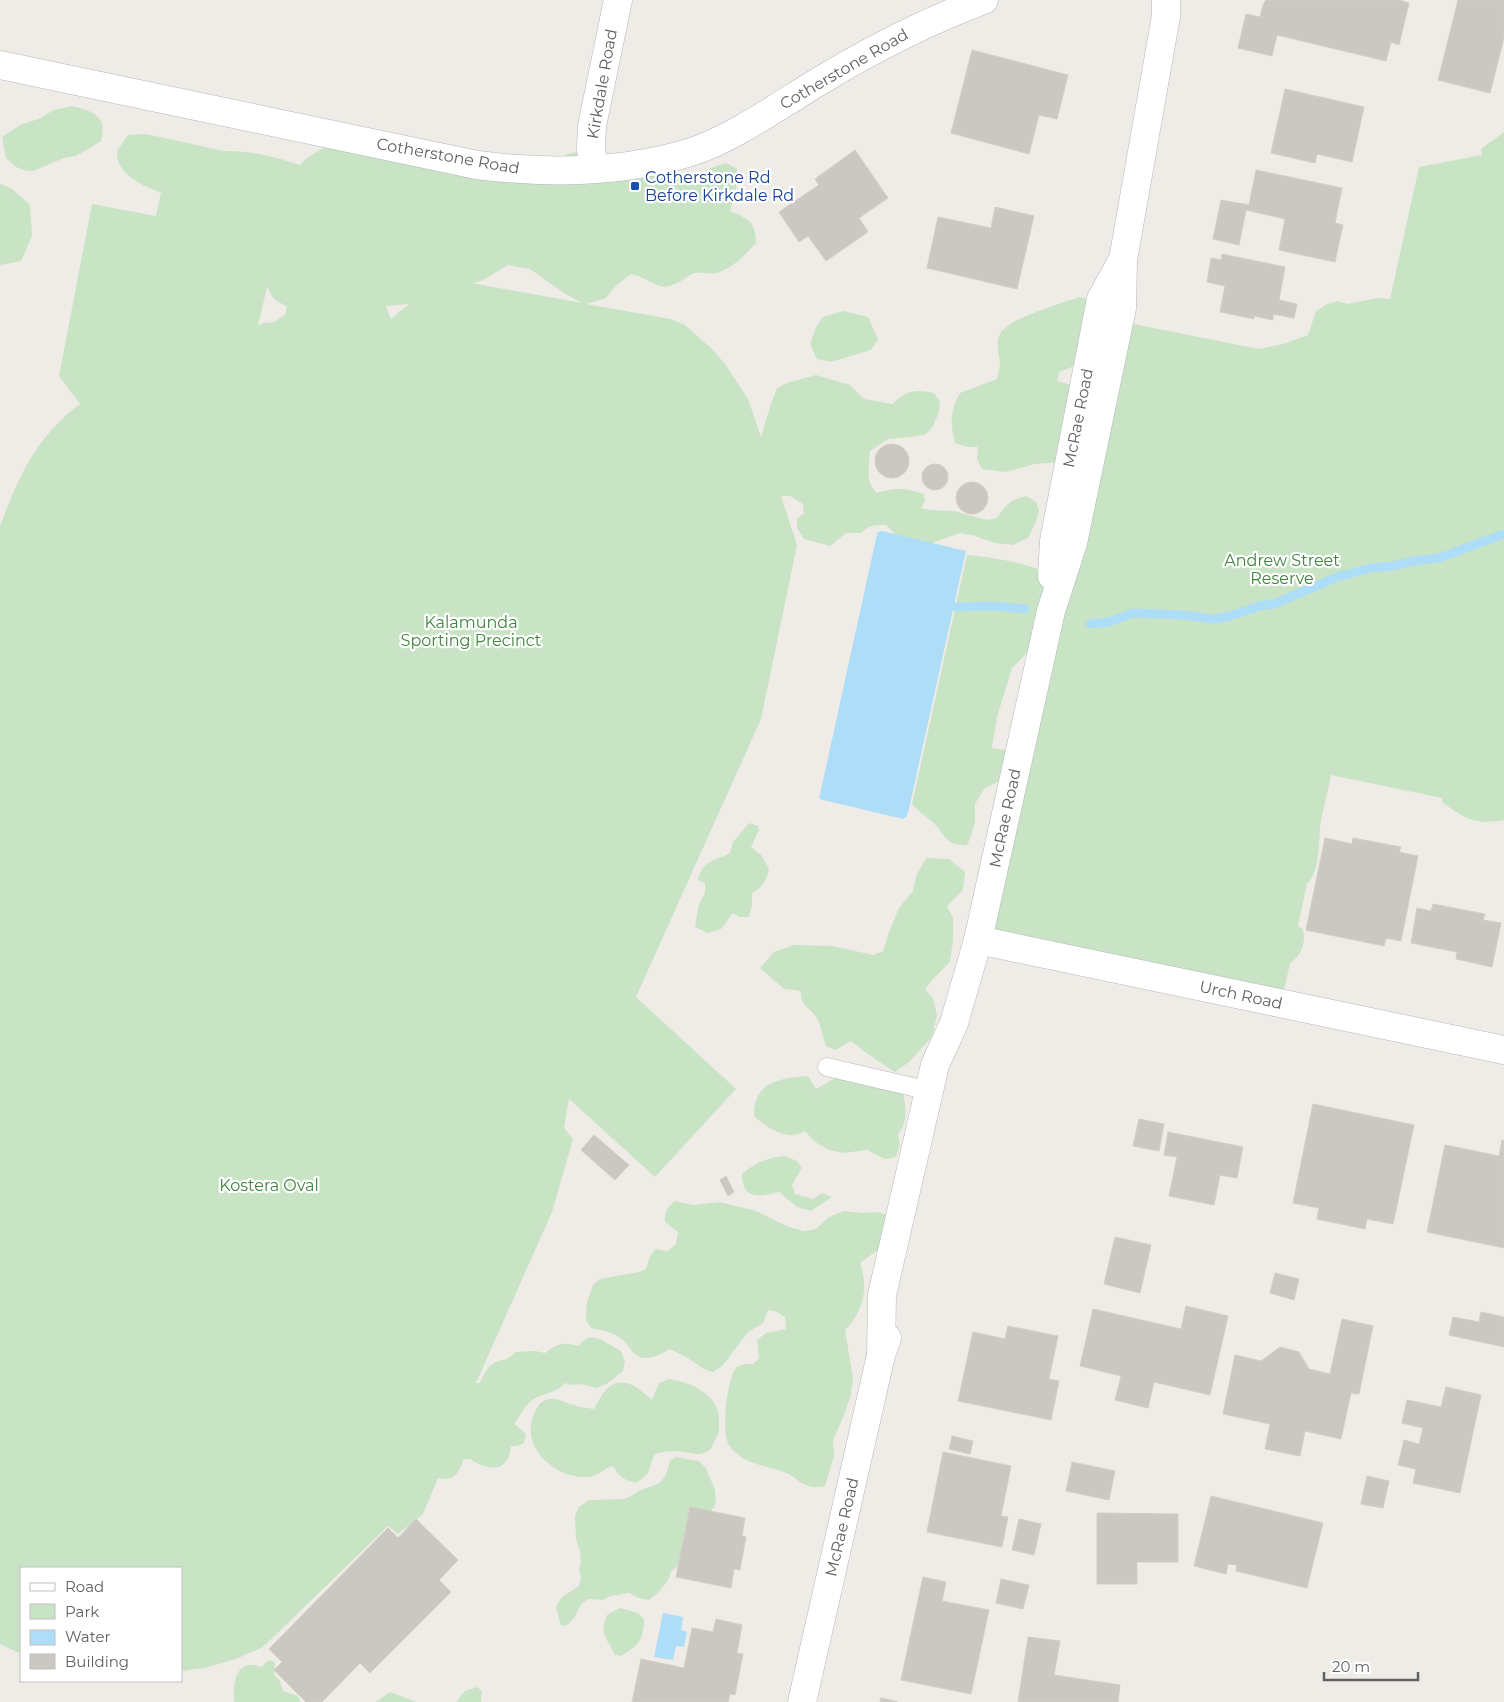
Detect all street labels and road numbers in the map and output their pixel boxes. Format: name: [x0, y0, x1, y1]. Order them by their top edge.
street label: Cotherstone Road: [776, 25, 912, 113]
street label: Kirkdale Road: [583, 27, 621, 141]
street label: Cotherstone Road: [375, 134, 521, 178]
street label: McRae Road: [1059, 367, 1097, 469]
street label: McRae Road: [985, 767, 1025, 869]
street label: Urch Road: [1198, 977, 1284, 1013]
street label: McRae Road: [821, 1476, 863, 1578]

